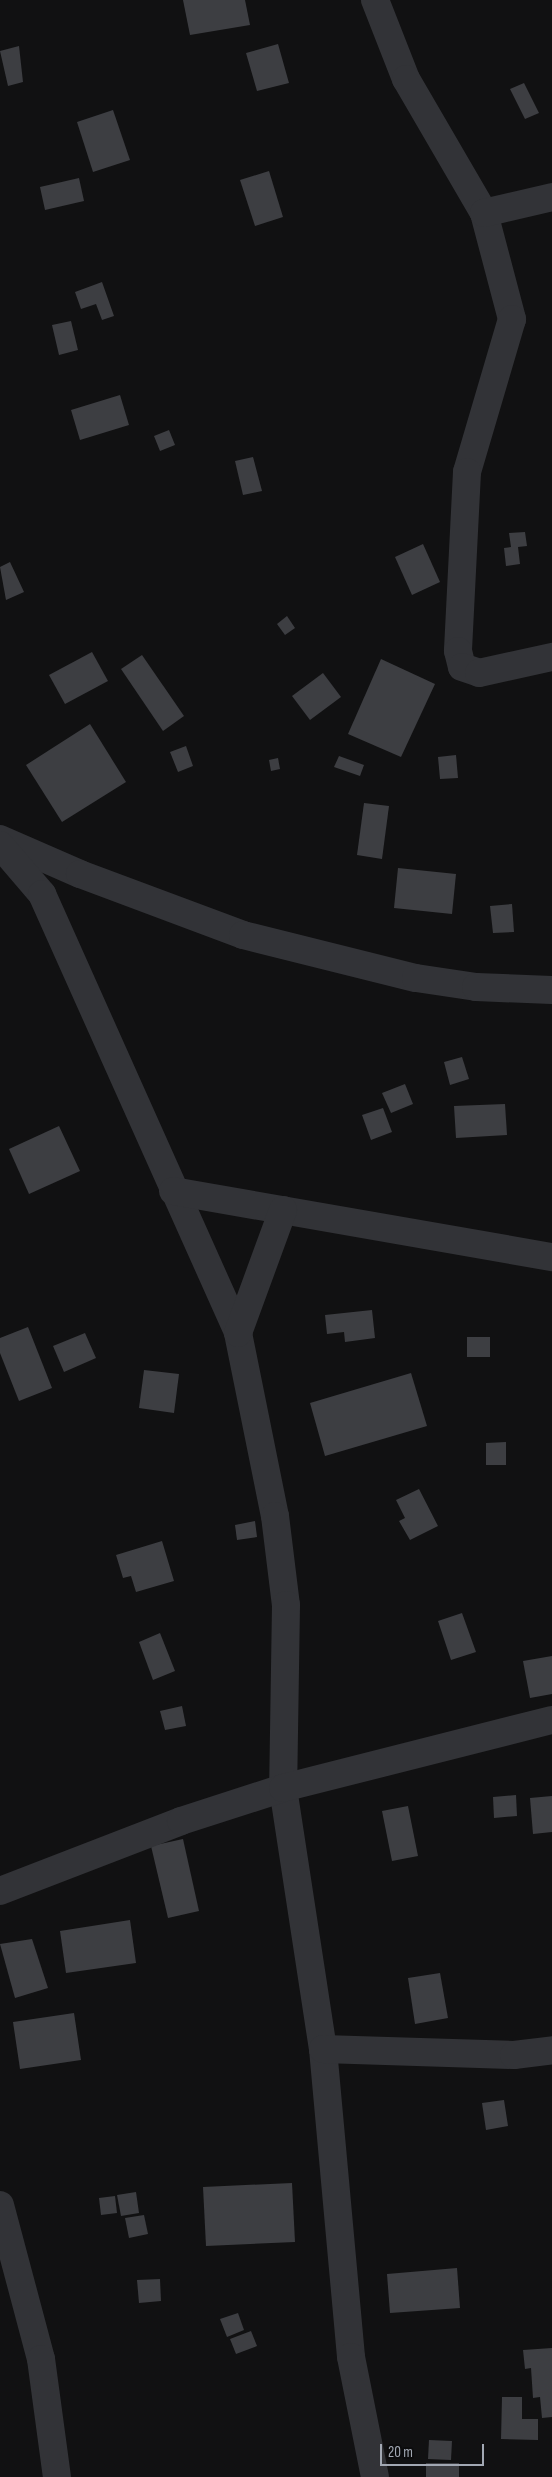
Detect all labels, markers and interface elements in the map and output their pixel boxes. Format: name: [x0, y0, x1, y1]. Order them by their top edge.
scale bar: [382, 2434, 486, 2466]
text: 20 m: [388, 2443, 413, 2462]

